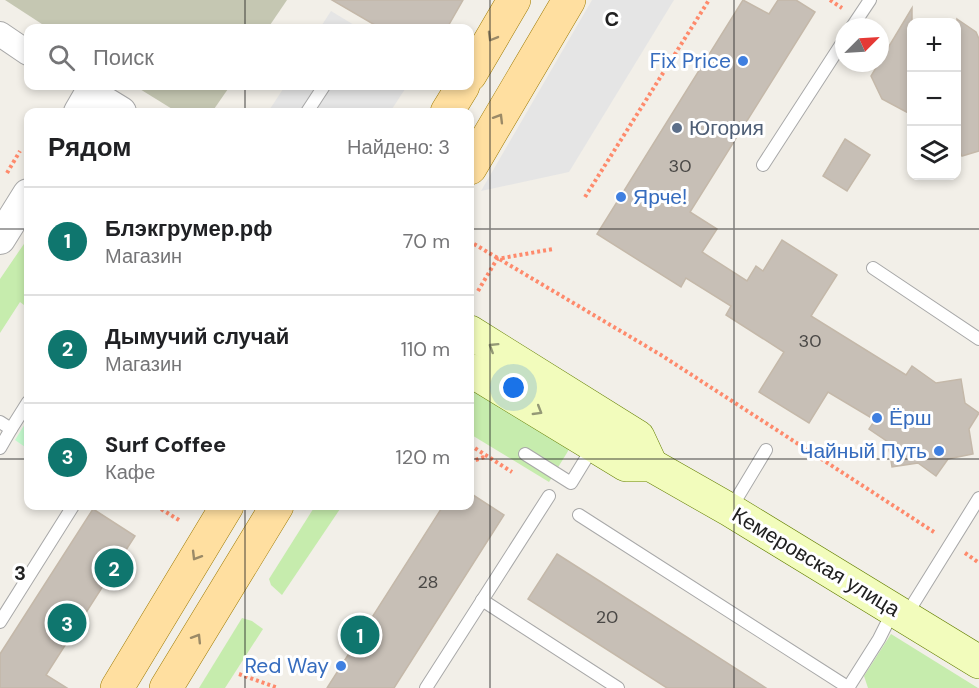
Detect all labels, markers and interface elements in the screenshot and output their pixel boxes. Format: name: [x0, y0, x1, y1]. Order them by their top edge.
text: C: [605, 6, 619, 32]
north arrow: [835, 18, 889, 72]
map controls: [907, 18, 961, 180]
button: +: [907, 18, 961, 72]
search box: [24, 24, 474, 90]
one-way arrow: [487, 31, 499, 41]
icon: search: [45, 41, 78, 74]
text: Поиск: [93, 43, 154, 72]
place label: Fix Price: [650, 47, 731, 75]
marker: Fix Price: [736, 54, 750, 68]
button: −: [907, 72, 961, 126]
one-way arrow: [492, 114, 504, 124]
place label: Югория: [689, 114, 764, 142]
marker: Югория: [670, 121, 684, 135]
button: layers: [907, 126, 961, 180]
text: Рядом: [48, 130, 131, 164]
text: Найдено: 3: [347, 134, 450, 160]
house number: 30: [669, 154, 691, 178]
place label: Ярче!: [633, 183, 687, 211]
marker: Ярче!: [614, 190, 628, 204]
text: Блэкгрумер.рф: [105, 214, 272, 243]
text: 1: [64, 228, 71, 254]
text: 70 m: [403, 228, 450, 254]
text: Магазин: [105, 243, 182, 269]
text: Дымучий случай: [105, 322, 289, 351]
house number: 30: [799, 329, 821, 353]
text: 2: [62, 336, 73, 362]
text: 110 m: [401, 336, 450, 362]
one-way arrow: [489, 342, 499, 354]
text: Магазин: [105, 351, 182, 377]
your location: [499, 373, 528, 402]
one-way arrow: [532, 403, 542, 415]
place label: Ёрш: [889, 404, 932, 432]
marker: Ёрш: [870, 411, 884, 425]
text: Surf Coffee: [105, 430, 226, 459]
place label: Чайный Путь: [799, 437, 927, 465]
text: 3: [61, 444, 74, 470]
text: 120 m: [396, 444, 450, 470]
marker: Чайный Путь: [932, 444, 946, 458]
text: Кафе: [105, 459, 155, 485]
street label: Кемеровская улица: [727, 501, 905, 623]
pin: 2: [94, 546, 134, 590]
one-way arrow: [192, 550, 204, 560]
text: 3: [14, 560, 26, 586]
house number: 28: [417, 570, 439, 594]
pin: 3: [48, 600, 86, 646]
house number: 20: [596, 605, 618, 629]
pin: 1: [340, 612, 380, 658]
one-way arrow: [190, 634, 202, 644]
place label: Red Way: [244, 652, 329, 680]
marker: Red Way: [334, 659, 348, 673]

